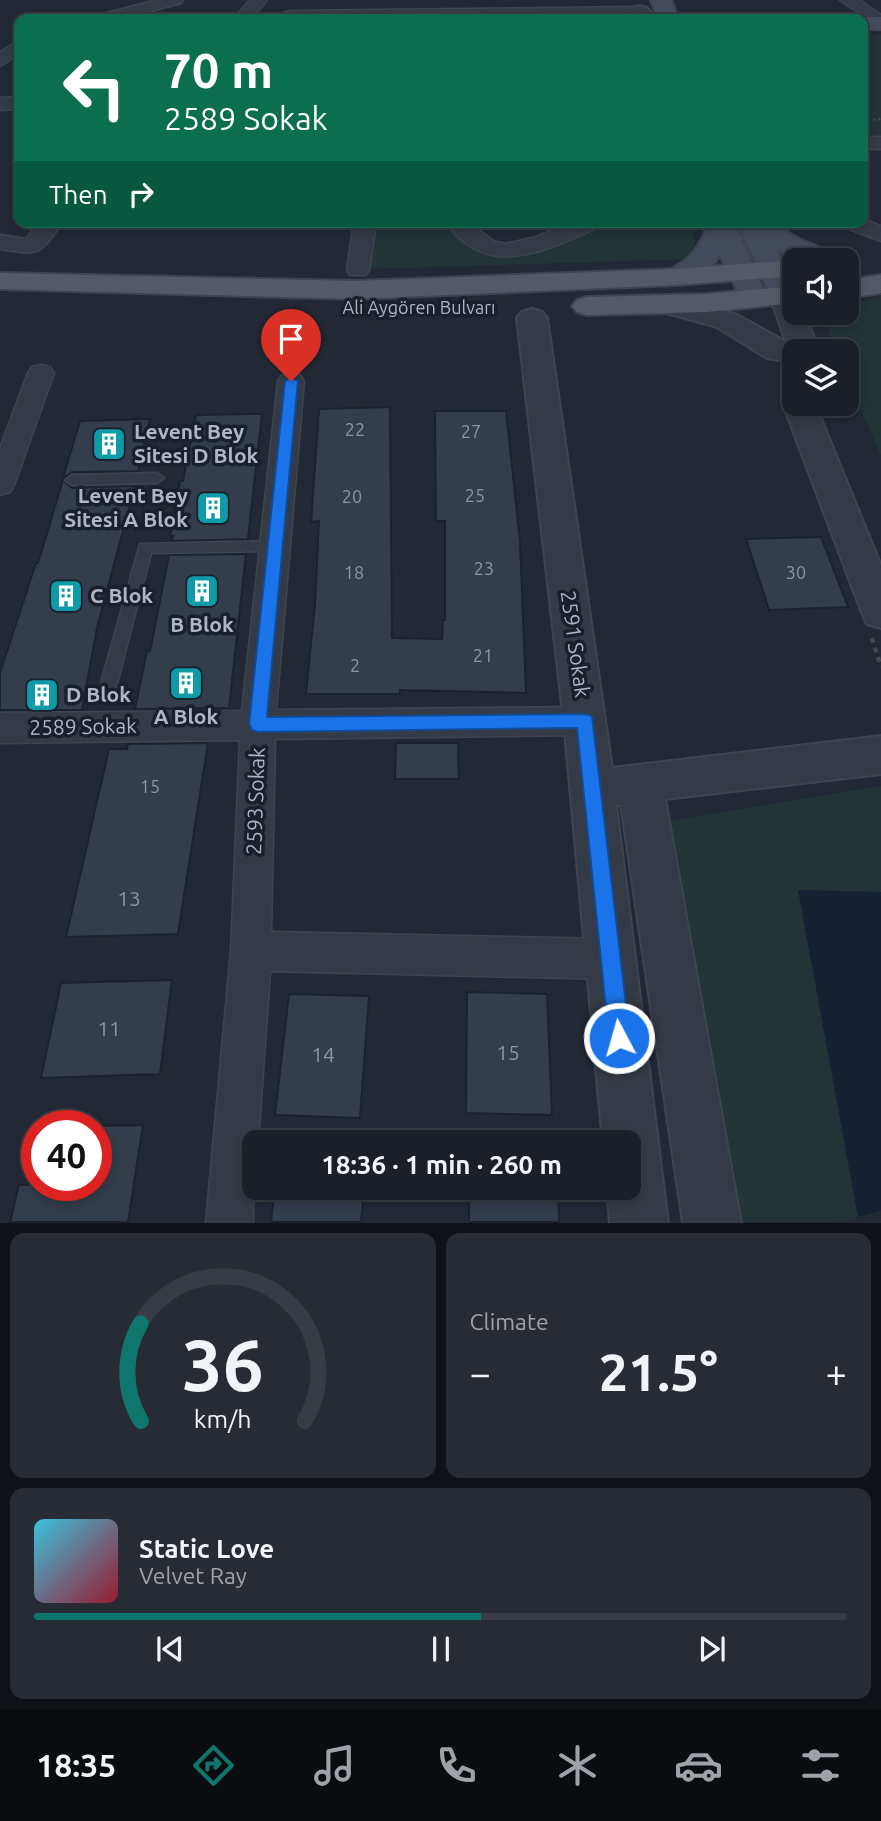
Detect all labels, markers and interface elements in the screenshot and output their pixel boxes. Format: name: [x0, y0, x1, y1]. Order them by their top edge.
icon: left: [49, 42, 140, 133]
text: 70 m: [164, 42, 273, 97]
text: 2589 Sokak: [164, 100, 328, 136]
icon: right: [122, 175, 160, 213]
text: Then: [49, 180, 108, 209]
map controls: [782, 248, 859, 416]
button: sound: [782, 248, 859, 325]
street label: Ali Aygören Bulvarı: [343, 297, 495, 317]
pin: [261, 309, 321, 381]
icon: arrive: [272, 320, 310, 358]
button: layers: [782, 339, 859, 416]
place label: Levent Bey Sitesi D Blok: [134, 419, 259, 467]
house number: 22: [345, 419, 365, 439]
house number: 27: [461, 421, 481, 441]
building icon: Levent Bey Sitesi D Blok: [90, 425, 128, 463]
place label: Levent Bey Sitesi A Blok: [64, 483, 188, 531]
house number: 25: [465, 485, 485, 505]
house number: 20: [342, 486, 362, 506]
building icon: Levent Bey Sitesi A Blok: [194, 489, 232, 527]
house number: 23: [474, 558, 494, 578]
house number: 18: [344, 562, 364, 582]
house number: 30: [786, 562, 806, 582]
building icon: B Blok: [183, 572, 221, 610]
building icon: C Blok: [47, 577, 85, 615]
place label: C Blok: [90, 583, 153, 607]
street label: 2591 Sokak: [557, 589, 595, 699]
place label: B Blok: [170, 612, 234, 636]
house number: 21: [473, 645, 493, 665]
house number: 2: [350, 655, 360, 675]
building icon: A Blok: [167, 664, 205, 702]
building icon: D Blok: [23, 676, 61, 714]
place label: D Blok: [66, 682, 131, 706]
place label: A Blok: [154, 704, 218, 728]
street label: 2589 Sokak: [29, 713, 137, 739]
street label: 2593 Sokak: [241, 746, 269, 855]
house number: 15: [140, 776, 160, 796]
house number: 13: [117, 886, 141, 910]
position arrow: [582, 1001, 656, 1075]
house number: 11: [97, 1016, 121, 1040]
house number: 15: [496, 1040, 520, 1064]
house number: 14: [311, 1042, 335, 1066]
speed limit sign: 40: [21, 1110, 112, 1201]
text: 18:36 · 1 min · 260 m: [321, 1150, 562, 1179]
text: Climate: [470, 1309, 549, 1334]
text: 36: [182, 1324, 264, 1406]
text: 21.5°: [599, 1343, 718, 1401]
text: −: [470, 1352, 491, 1394]
text: +: [826, 1352, 847, 1394]
text: km/h: [194, 1405, 252, 1433]
text: Static Love: [139, 1534, 274, 1563]
text: Velvet Ray: [139, 1563, 247, 1588]
icon: previous: [151, 1630, 189, 1668]
icon: pause: [422, 1630, 460, 1668]
icon: next: [693, 1630, 731, 1668]
icon: directions: [189, 1741, 238, 1790]
icon: music: [310, 1741, 359, 1790]
icon: phone: [432, 1741, 481, 1790]
icon: climate: [553, 1741, 602, 1790]
icon: car: [674, 1741, 723, 1790]
icon: filters: [796, 1741, 845, 1790]
text: 18:35: [36, 1747, 116, 1783]

